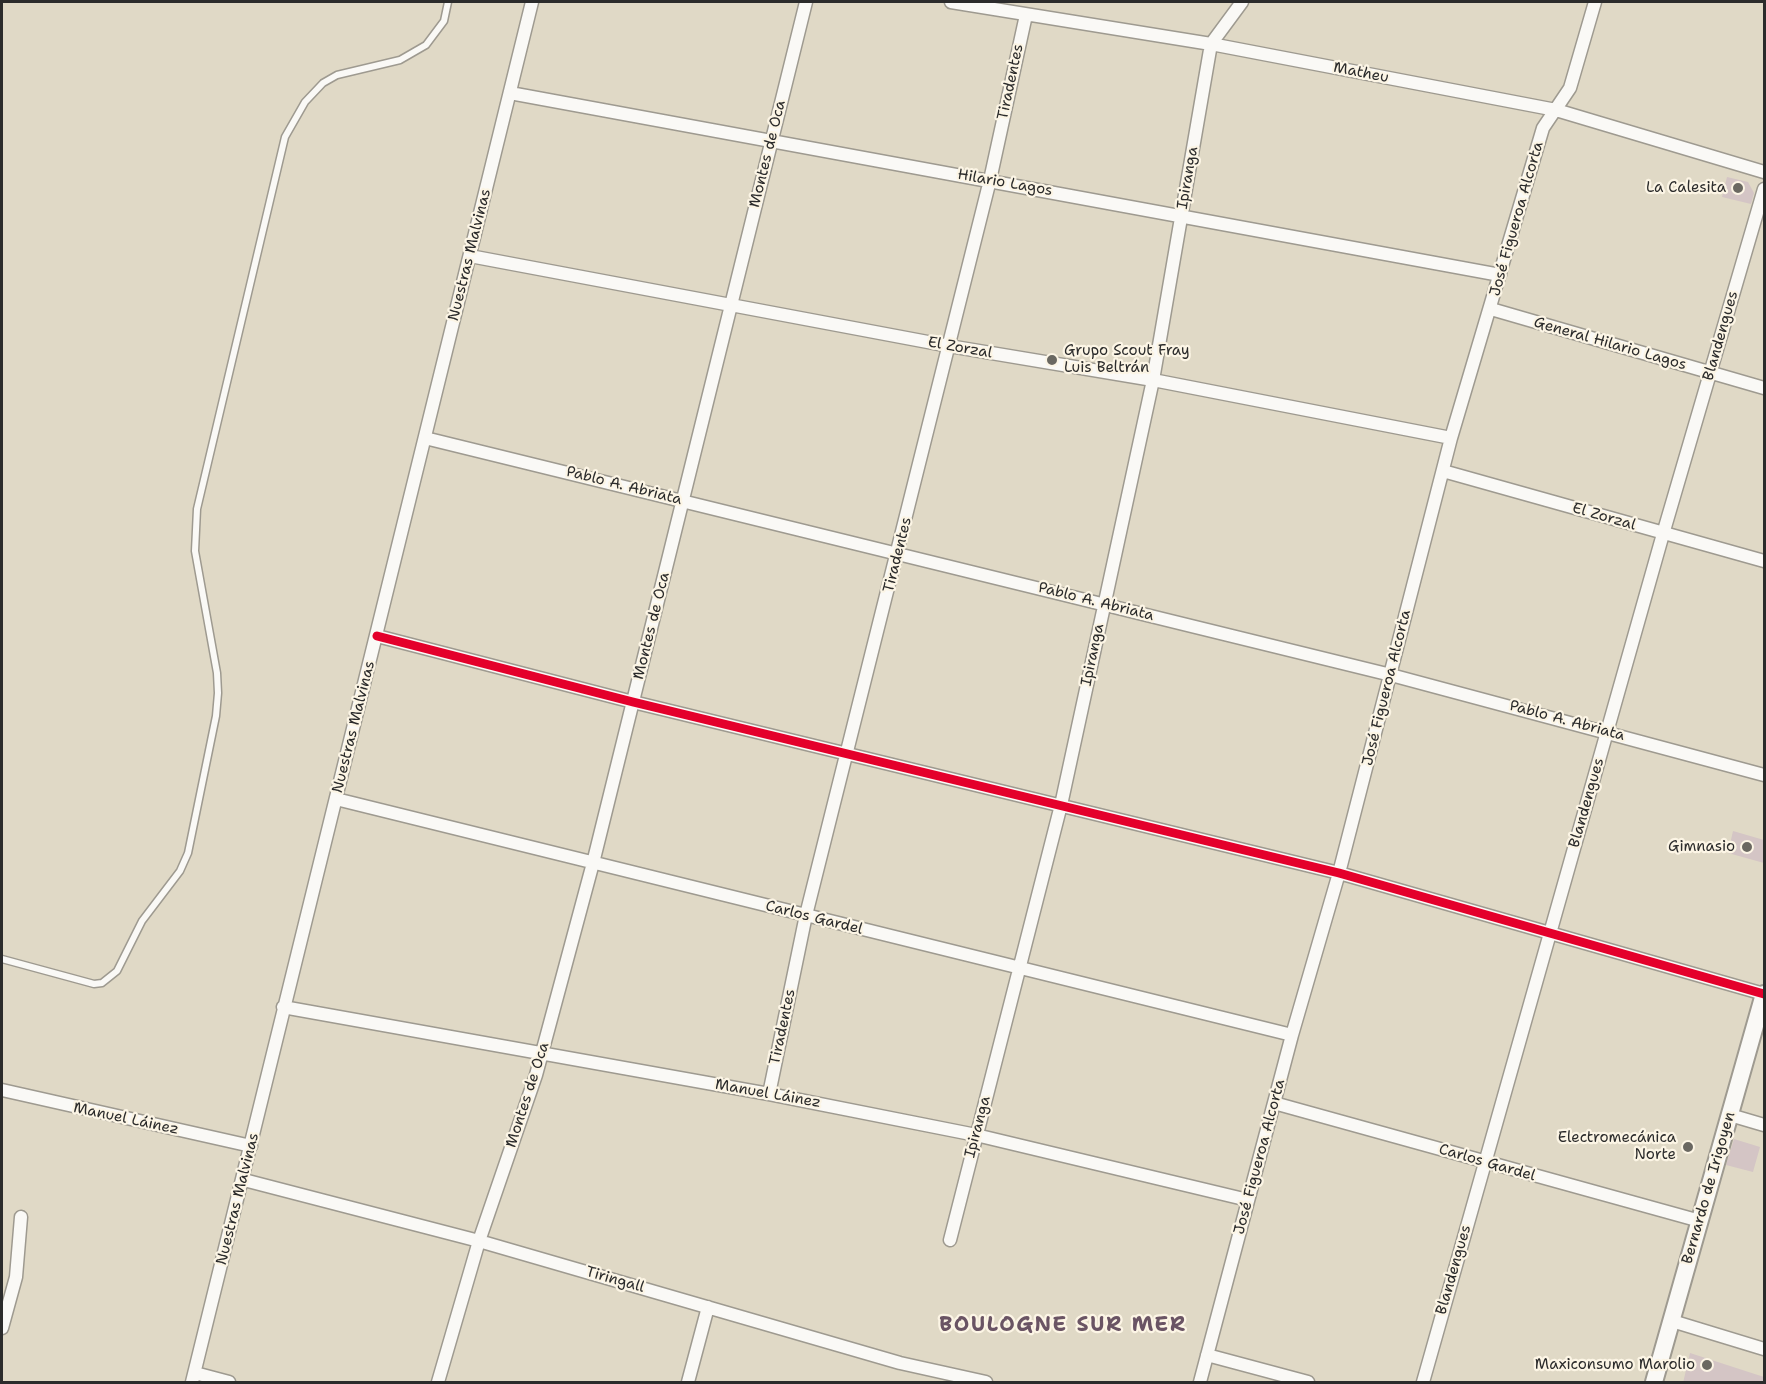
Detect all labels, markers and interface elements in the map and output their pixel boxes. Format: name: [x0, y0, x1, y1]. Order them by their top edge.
street label: Tiradentes: [994, 43, 1028, 121]
street label: Matheu: [1332, 59, 1390, 87]
street label: Montes de Oca: [746, 99, 790, 209]
street label: José Figueroa Alcorta: [1486, 140, 1548, 298]
street label: Ipiranga: [1174, 145, 1202, 211]
street label: Hilario Lagos: [956, 166, 1054, 200]
place label: La Calesita: [1646, 179, 1726, 197]
marker: La Calesita: [1731, 181, 1745, 195]
street label: Nuestras Malvinas: [445, 187, 495, 323]
street label: Blandengues: [1700, 289, 1742, 383]
street label: General Hilario Lagos: [1532, 314, 1688, 374]
street label: El Zorzal: [926, 333, 994, 363]
place label: Grupo Scout Fray Luis Beltrán: [1064, 342, 1190, 377]
marker: Grupo Scout Fray Luis Beltrán: [1045, 353, 1059, 367]
street label: Pablo A. Abriata: [564, 463, 684, 509]
street label: El Zorzal: [1570, 499, 1638, 535]
street label: Tiradentes: [880, 516, 916, 594]
street label: Montes de Oca: [630, 571, 674, 681]
street label: Pablo A. Abriata: [1036, 579, 1156, 625]
street label: José Figueroa Alcorta: [1359, 608, 1415, 768]
street label: Ipiranga: [1078, 622, 1108, 688]
street label: Nuestras Malvinas: [329, 659, 379, 795]
street label: Pablo A. Abriata: [1507, 697, 1627, 745]
street label: Blandengues: [1566, 756, 1608, 850]
place label: Gimnasio: [1668, 838, 1735, 856]
marker: Gimnasio: [1740, 840, 1754, 854]
street label: Carlos Gardel: [763, 897, 865, 939]
street label: Tiradentes: [766, 988, 800, 1066]
street label: Montes de Oca: [502, 1040, 554, 1150]
street label: Manuel Láinez: [714, 1076, 822, 1112]
street label: José Figueroa Alcorta: [1231, 1077, 1289, 1237]
street label: Ipiranga: [961, 1094, 995, 1160]
street label: Manuel Láinez: [72, 1099, 180, 1139]
street label: Bernardo de Irigoyen: [1679, 1110, 1739, 1266]
place label: Electromecánica Norte: [1558, 1129, 1676, 1164]
street label: Nuestras Malvinas: [213, 1131, 263, 1267]
marker: Electromecánica Norte: [1681, 1140, 1695, 1154]
street label: Carlos Gardel: [1437, 1141, 1537, 1185]
street label: Blandengues: [1433, 1223, 1475, 1317]
street label: Tiringall: [584, 1263, 646, 1297]
district label: BOULOGNE SUR MER: [939, 1313, 1187, 1339]
place label: Maxiconsumo Marolio: [1535, 1356, 1695, 1374]
marker: Maxiconsumo Marolio: [1700, 1358, 1714, 1372]

